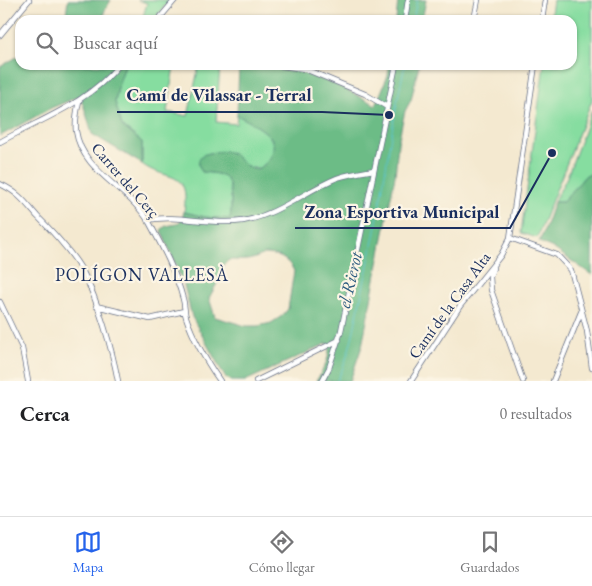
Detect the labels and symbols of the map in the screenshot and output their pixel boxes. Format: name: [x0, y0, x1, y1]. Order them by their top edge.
callout: Camí de Vilassar - Terral: [117, 79, 322, 112]
text: Camí de Vilassar - Terral: [126, 83, 312, 106]
street label: Carrer del Cerç: [87, 138, 164, 223]
callout: Zona Esportiva Municipal: [295, 195, 510, 228]
text: Zona Esportiva Municipal: [305, 200, 499, 223]
street label: Camí de la Casa Alta: [404, 247, 496, 363]
water label: el Rierot: [332, 249, 367, 310]
district label: POLÍGON VALLESÀ: [55, 263, 229, 286]

